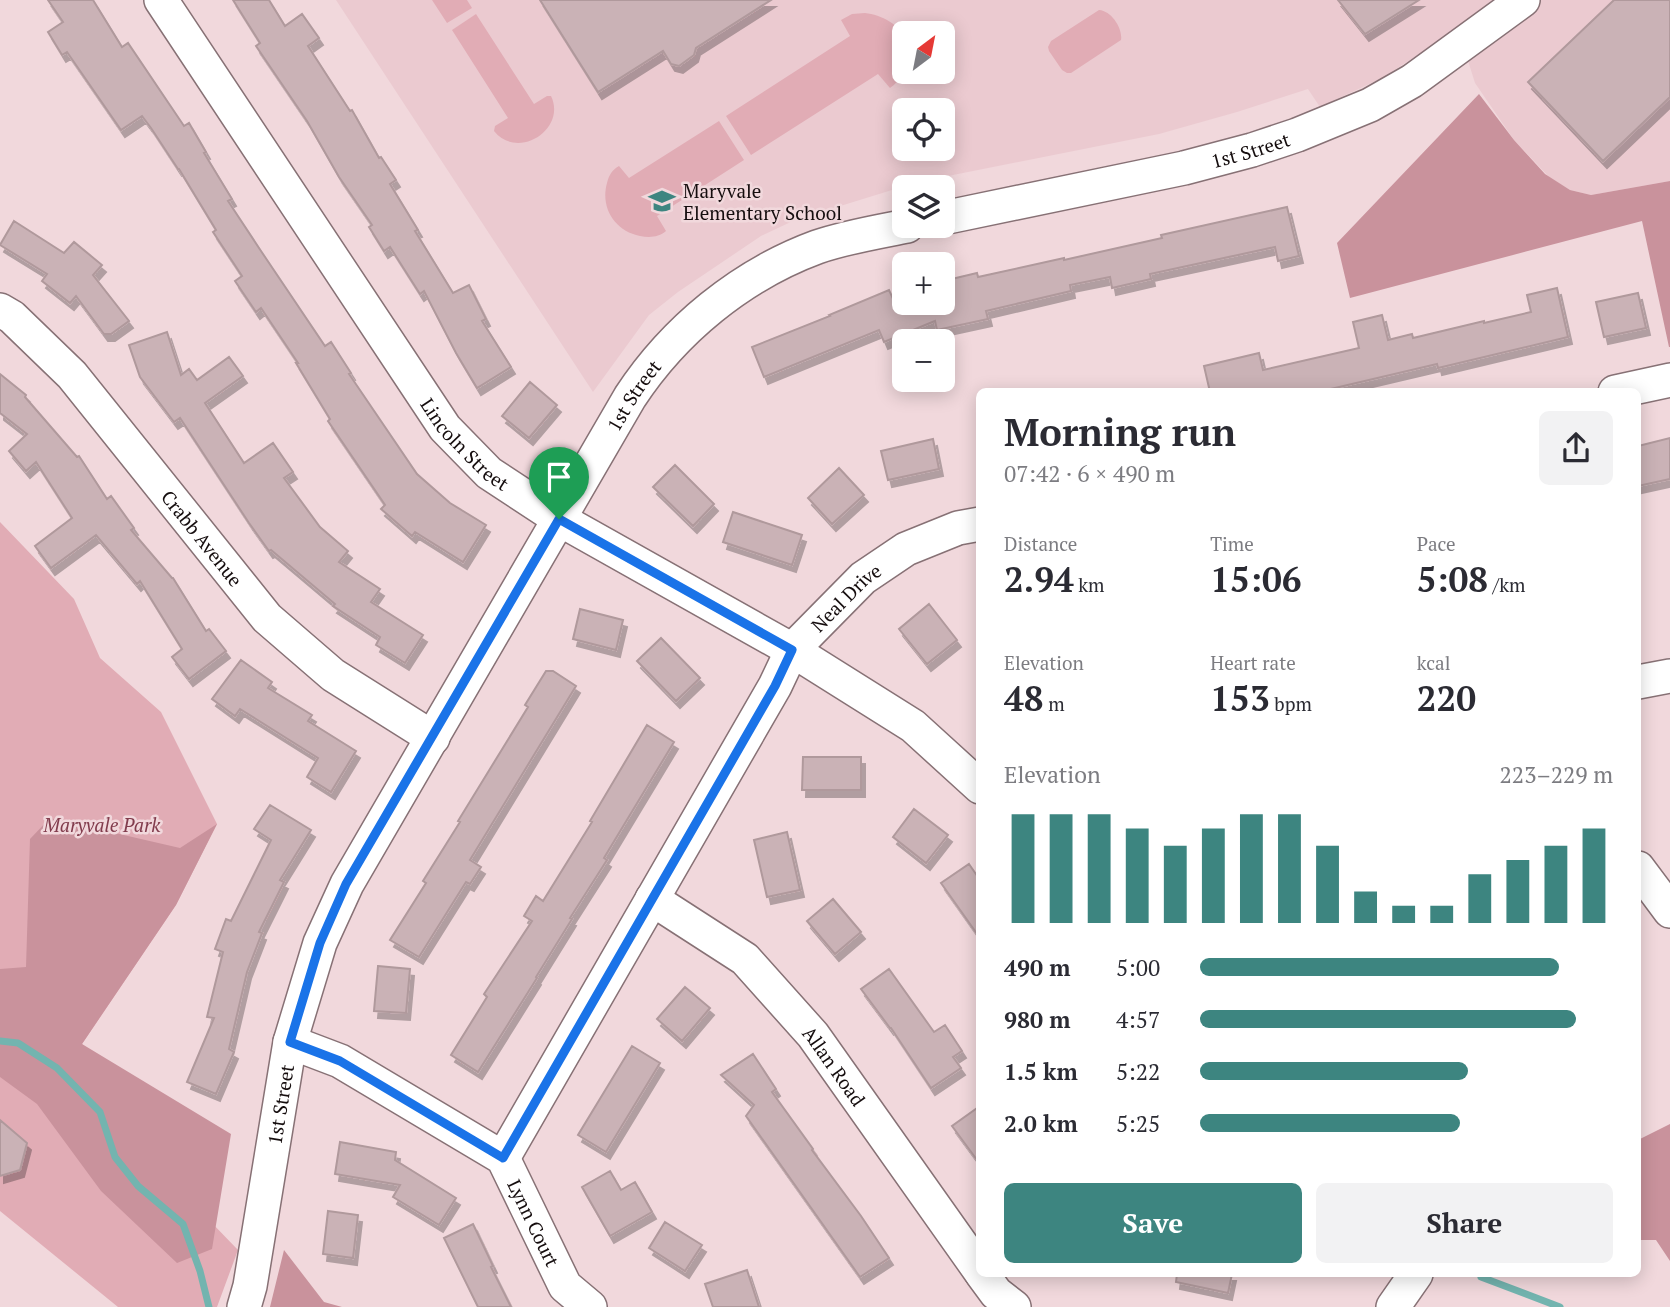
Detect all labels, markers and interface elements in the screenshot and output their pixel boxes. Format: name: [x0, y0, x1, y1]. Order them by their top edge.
north arrow: [892, 21, 956, 84]
map controls: [892, 21, 955, 392]
button: locate: [892, 98, 955, 161]
street label: 1st Street: [1208, 126, 1293, 173]
button: layers: [892, 175, 955, 238]
place label: Maryvale Elementary School: [683, 178, 842, 225]
school or university icon: Maryvale Elementary School: [647, 186, 677, 216]
button: +: [892, 252, 955, 315]
button: −: [892, 329, 955, 392]
street label: 1st Street: [601, 354, 666, 435]
street label: Lincoln Street: [416, 393, 514, 495]
text: Morning run: [1004, 407, 1236, 457]
button: share: [1539, 411, 1613, 485]
pin: [529, 447, 589, 519]
icon: arrive: [540, 458, 578, 496]
text: 07:42 · 6 × 490 m: [1004, 458, 1175, 489]
street label: Crabb Avenue: [156, 485, 249, 591]
text: Distance: [1004, 531, 1077, 556]
text: Time: [1210, 531, 1254, 556]
text: Pace: [1417, 531, 1456, 556]
text: 2.94: [1004, 556, 1074, 602]
text: 15:06: [1210, 556, 1301, 602]
text: 5:08: [1417, 556, 1488, 602]
street label: Neal Drive: [805, 557, 885, 637]
text: km: [1074, 572, 1105, 597]
text: /km: [1488, 572, 1525, 597]
text: Elevation: [1004, 650, 1084, 675]
text: Heart rate: [1210, 650, 1296, 675]
text: kcal: [1417, 650, 1450, 675]
text: 48: [1004, 675, 1044, 721]
text: 153: [1210, 675, 1270, 721]
text: 220: [1417, 675, 1476, 721]
text: m: [1044, 691, 1065, 716]
text: bpm: [1270, 691, 1312, 716]
text: Elevation: [1004, 759, 1101, 790]
text: 223–229 m: [1500, 759, 1613, 790]
park label: Maryvale Park: [43, 812, 161, 837]
text: 490 m: [1004, 952, 1070, 983]
text: 5:00: [1116, 952, 1160, 983]
text: 980 m: [1004, 1004, 1070, 1035]
text: 4:57: [1116, 1004, 1160, 1035]
street label: Allan Road: [798, 1020, 872, 1111]
text: 1.5 km: [1004, 1056, 1078, 1087]
text: 5:22: [1116, 1056, 1160, 1087]
street label: 1st Street: [261, 1062, 299, 1146]
text: 2.0 km: [1004, 1108, 1078, 1139]
text: 5:25: [1116, 1108, 1160, 1139]
street label: Lynn Court: [503, 1175, 566, 1270]
button: Save: [1004, 1183, 1302, 1263]
button: Share: [1316, 1183, 1613, 1263]

